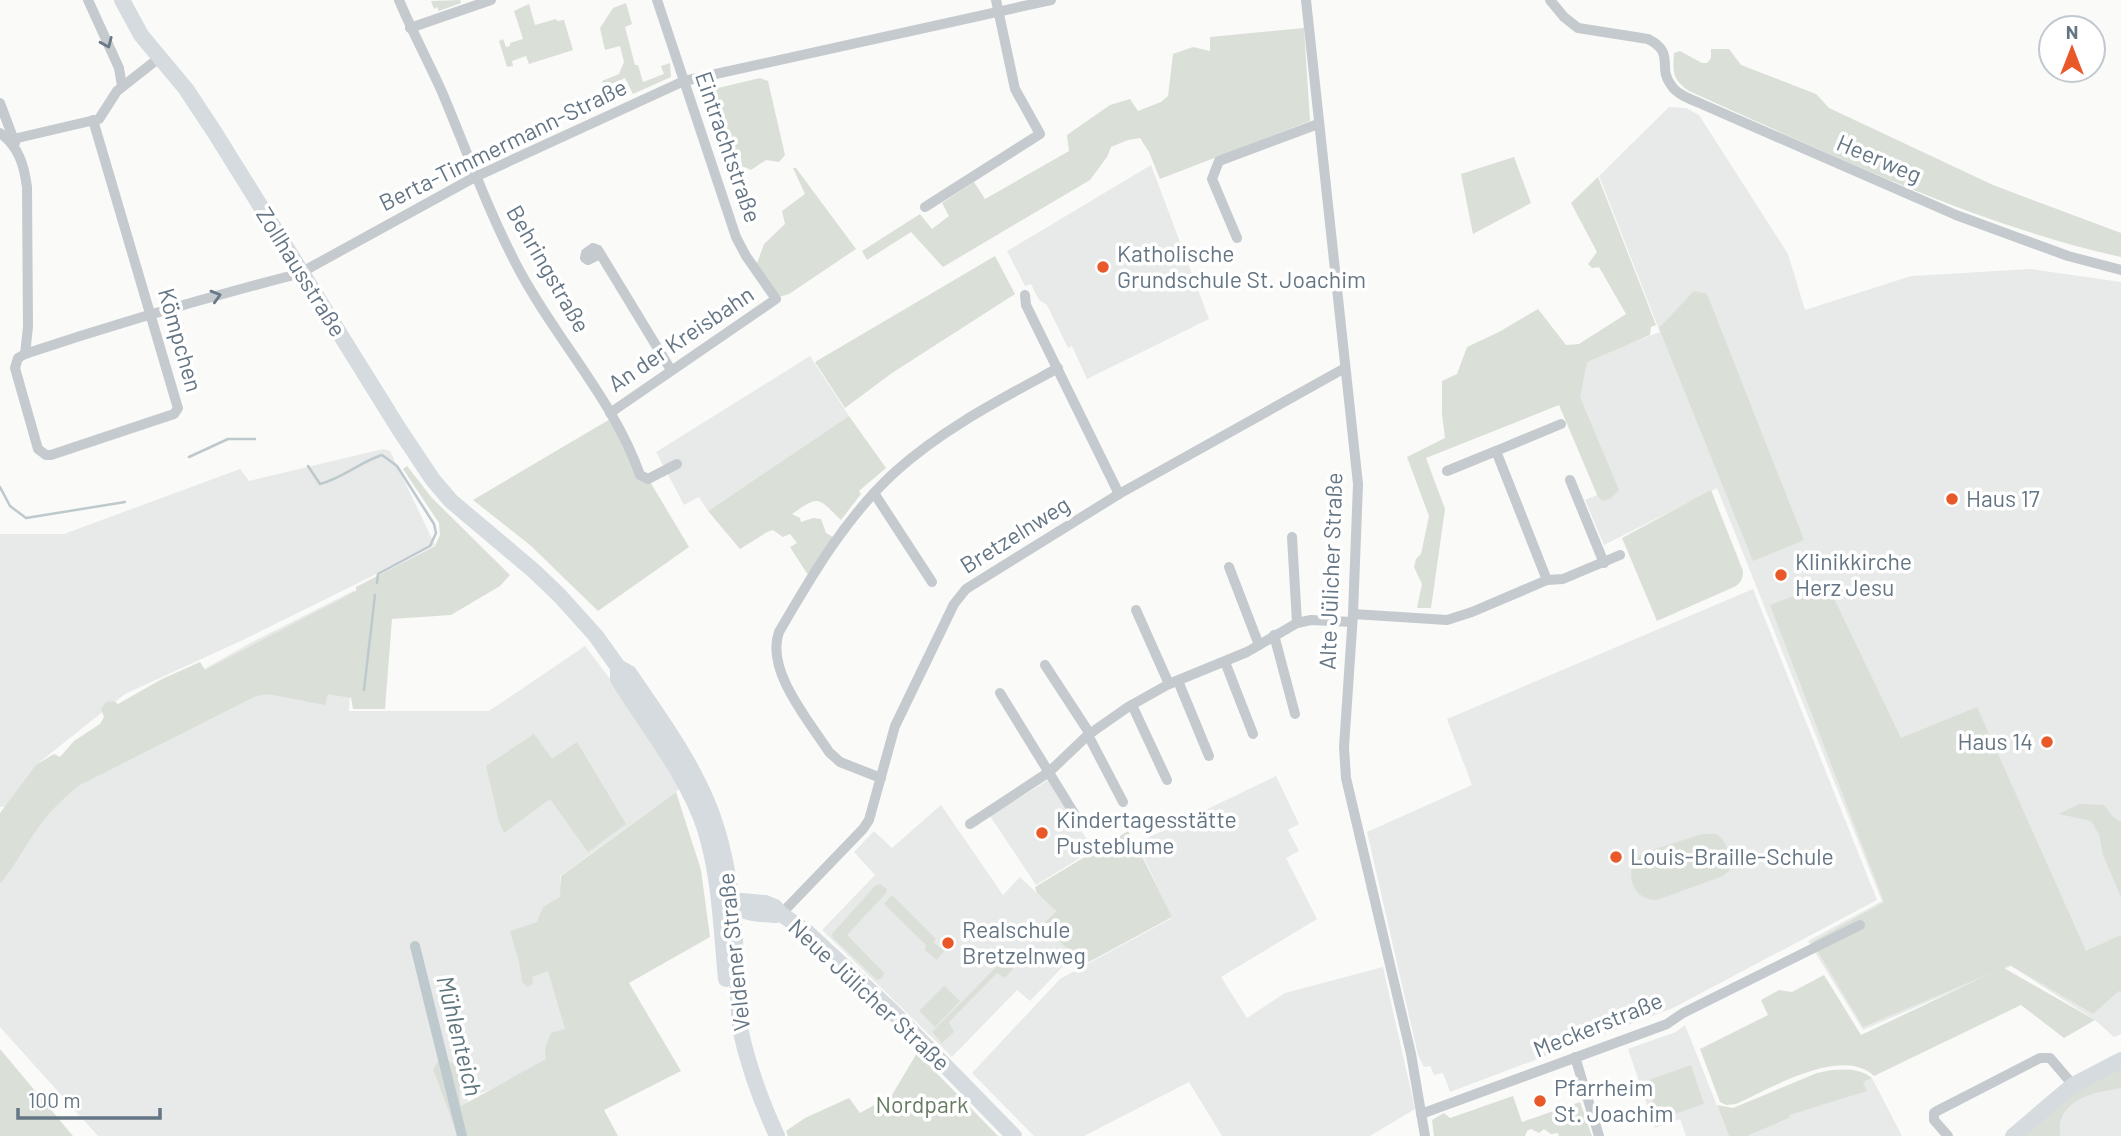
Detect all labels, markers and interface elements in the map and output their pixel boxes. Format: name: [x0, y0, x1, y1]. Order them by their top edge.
north arrow: [2037, 14, 2107, 84]
text: N: [2066, 20, 2078, 43]
one-way arrow: [99, 35, 113, 48]
street label: Eintrachtstraße: [690, 67, 768, 226]
street label: Berta-Timmermann-Straße: [374, 72, 631, 216]
street label: Heerweg: [1833, 128, 1926, 188]
street label: Behringstraße: [501, 200, 597, 337]
street label: Zollhausstraße: [251, 201, 353, 341]
place label: Katholische Grundschule St. Joachim: [1117, 239, 1366, 293]
marker: Katholische Grundschule St. Joachim: [1095, 259, 1111, 275]
street label: An der Kreisbahn: [602, 279, 758, 397]
street label: Kömpchen: [153, 285, 209, 395]
one-way arrow: [210, 290, 222, 305]
street label: Alte Jülicher Straße: [1313, 472, 1347, 670]
place label: Haus 17: [1966, 484, 2040, 512]
street label: Bretzelnweg: [955, 489, 1074, 579]
marker: Haus 17: [1944, 491, 1960, 507]
place label: Klinikkirche Herz Jesu: [1795, 547, 1912, 601]
marker: Klinikkirche Herz Jesu: [1773, 567, 1789, 583]
place label: Haus 14: [1957, 727, 2033, 755]
marker: Haus 14: [2039, 734, 2055, 750]
place label: Kindertagesstätte Pusteblume: [1056, 805, 1237, 859]
marker: Kindertagesstätte Pusteblume: [1034, 825, 1050, 841]
place label: Louis-Braille-Schule: [1630, 842, 1834, 870]
marker: Louis-Braille-Schule: [1608, 849, 1624, 865]
street label: Veldener Straße: [711, 871, 755, 1033]
street label: Neue Jülicher Straße: [783, 912, 956, 1076]
place label: Realschule Bretzelnweg: [962, 915, 1086, 969]
marker: Realschule Bretzelnweg: [940, 935, 956, 951]
water label: Mühlenteich: [431, 972, 489, 1099]
street label: Meckerstraße: [1529, 985, 1666, 1063]
place label: Pfarrheim St. Joachim: [1554, 1073, 1674, 1127]
scale bar: [18, 1076, 159, 1120]
text: 100 m: [28, 1087, 81, 1112]
park label: Nordpark: [875, 1090, 969, 1118]
marker: Pfarrheim St. Joachim: [1532, 1093, 1548, 1109]

